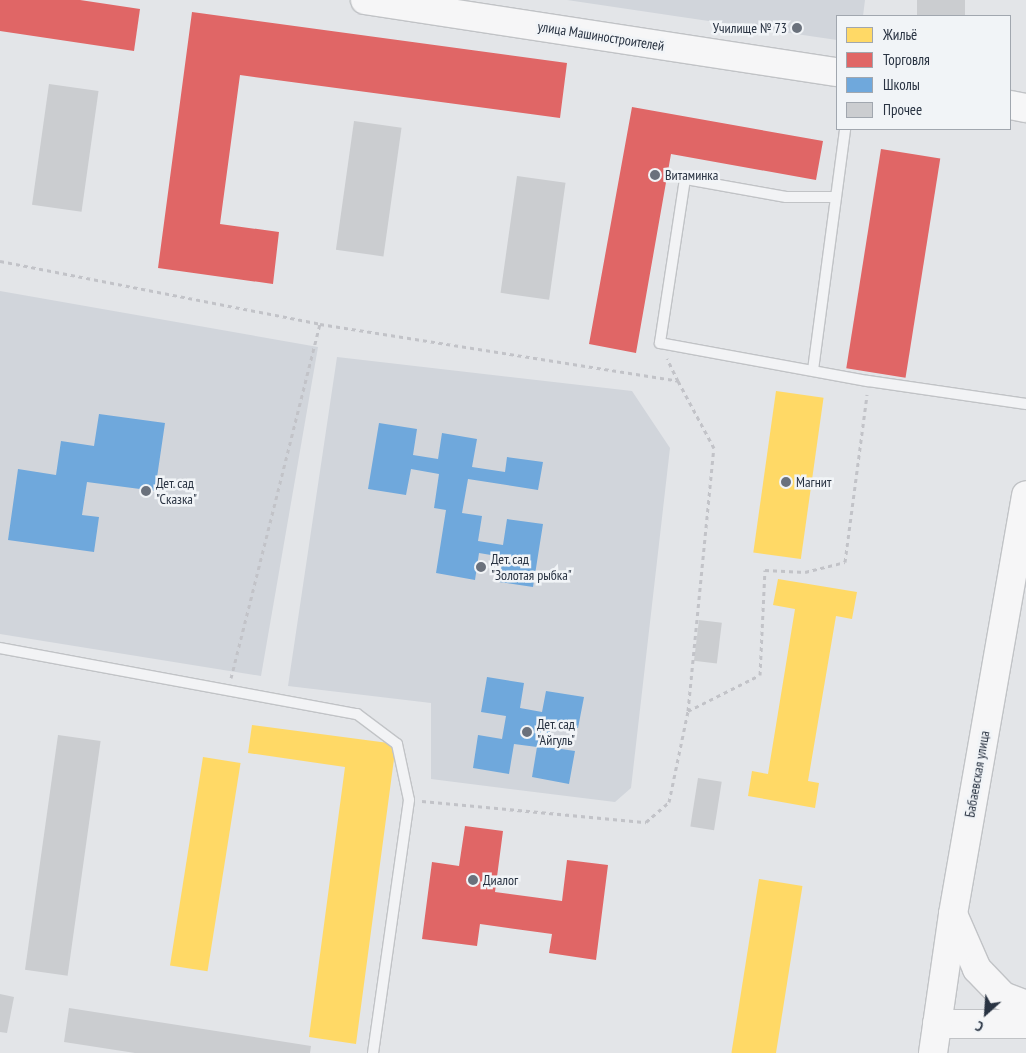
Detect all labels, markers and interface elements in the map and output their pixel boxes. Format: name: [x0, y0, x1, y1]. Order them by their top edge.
legend: [836, 15, 1011, 130]
street label: улица Машиностроителей: [537, 18, 665, 54]
place label: Училище № 73: [713, 20, 787, 36]
marker: Училище № 73: [791, 22, 803, 34]
text: Жильё: [883, 25, 917, 44]
text: Торговля: [883, 50, 930, 69]
text: Школы: [883, 75, 920, 94]
text: Прочее: [883, 100, 922, 119]
place label: Витаминка: [665, 167, 718, 183]
marker: Витаминка: [649, 169, 661, 181]
place label: Магнит: [796, 474, 831, 490]
place label: Дет. сад "Сказка": [156, 475, 197, 508]
marker: Магнит: [780, 476, 792, 488]
marker: Дет. сад "Сказка": [140, 485, 152, 497]
place label: Дет. сад "Золотая рыбка": [491, 551, 572, 584]
marker: Дет. сад "Золотая рыбка": [475, 561, 487, 573]
place label: Дет. сад "Айгуль": [537, 716, 576, 749]
marker: Дет. сад "Айгуль": [521, 726, 533, 738]
street label: Бабаевская улица: [961, 729, 993, 819]
place label: Диалог: [483, 872, 518, 888]
marker: Диалог: [467, 874, 479, 886]
north arrow: [961, 988, 1011, 1038]
text: С: [973, 1017, 986, 1036]

